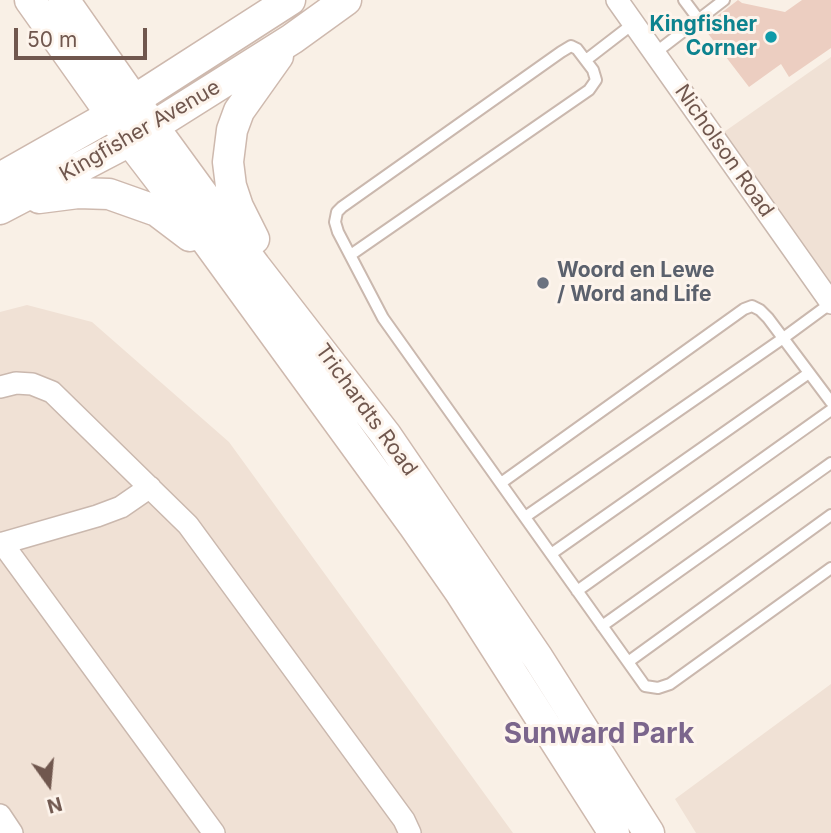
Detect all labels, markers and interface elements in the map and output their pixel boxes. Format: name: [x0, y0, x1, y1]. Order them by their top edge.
place label: Kingfisher Corner: [650, 12, 757, 62]
scale bar: [18, 14, 150, 58]
text: 50 m: [27, 27, 77, 52]
marker: Kingfisher Corner: [763, 29, 779, 45]
street label: Kingfisher Avenue: [55, 75, 225, 187]
street label: Nicholson Road: [669, 80, 779, 222]
place label: Woord en Lewe / Word and Life: [557, 258, 714, 308]
marker: Woord en Lewe / Word and Life: [535, 275, 551, 291]
street label: Trichardts Road: [310, 339, 422, 481]
district label: Sunward Park: [504, 718, 694, 752]
north arrow: [14, 749, 84, 819]
text: N: [45, 792, 65, 818]

